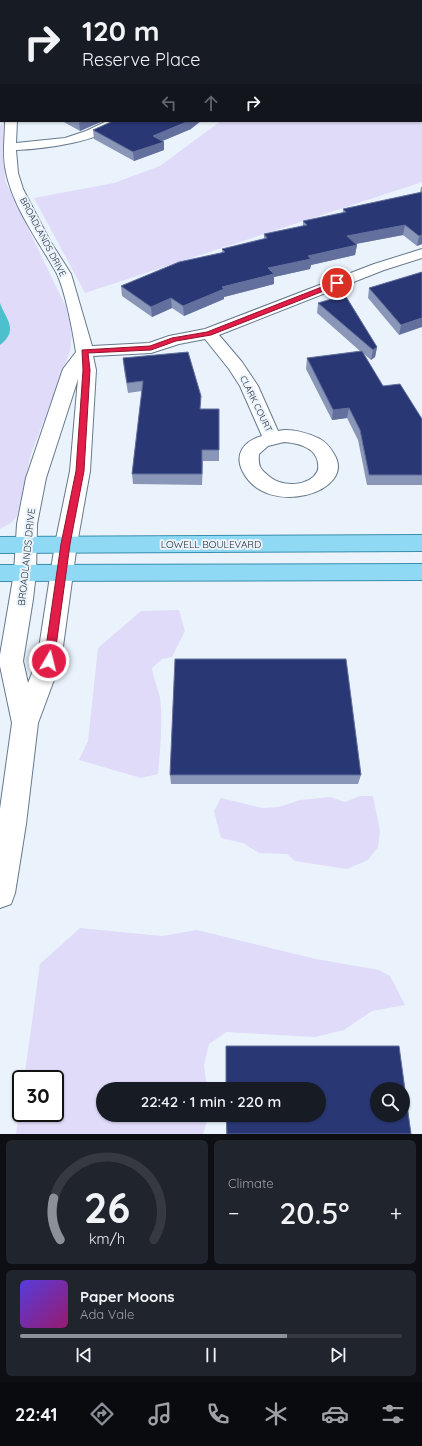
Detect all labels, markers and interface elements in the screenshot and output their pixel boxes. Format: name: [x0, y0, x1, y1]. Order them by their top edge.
text: 120 m: [82, 13, 160, 48]
icon: right: [16, 16, 68, 68]
text: Reserve Place: [82, 48, 200, 71]
icon: left: [158, 92, 180, 114]
icon: ahead: [200, 92, 222, 114]
icon: right: [242, 92, 264, 114]
street label: BROADLANDS DRIVE: [18, 195, 69, 278]
pin: [320, 266, 354, 300]
icon: arrive: [326, 272, 348, 294]
street label: CLARK COURT: [238, 374, 275, 434]
street label: BROADLANDS DRIVE: [15, 507, 38, 606]
street label: LOWELL BOULEVARD: [161, 538, 261, 551]
position arrow: [28, 640, 70, 682]
speed limit sign: 30: [12, 1070, 64, 1122]
map controls: [370, 1082, 410, 1122]
button: search: [370, 1082, 410, 1122]
text: 22:42 · 1 min · 220 m: [141, 1092, 281, 1111]
text: Climate: [228, 1175, 274, 1191]
text: 26: [84, 1181, 130, 1233]
text: 20.5°: [279, 1194, 350, 1232]
text: −: [228, 1199, 239, 1227]
text: +: [390, 1199, 402, 1227]
text: km/h: [89, 1230, 125, 1248]
text: Paper Moons: [80, 1287, 175, 1306]
text: Ada Vale: [80, 1306, 134, 1322]
icon: previous: [73, 1344, 95, 1366]
icon: pause: [200, 1344, 222, 1366]
icon: next: [327, 1344, 349, 1366]
icon: directions: [88, 1400, 116, 1428]
icon: music: [146, 1400, 174, 1428]
icon: phone: [204, 1400, 232, 1428]
icon: climate: [262, 1400, 290, 1428]
icon: car: [321, 1400, 349, 1428]
icon: filters: [379, 1400, 407, 1428]
text: 22:41: [15, 1403, 58, 1426]

